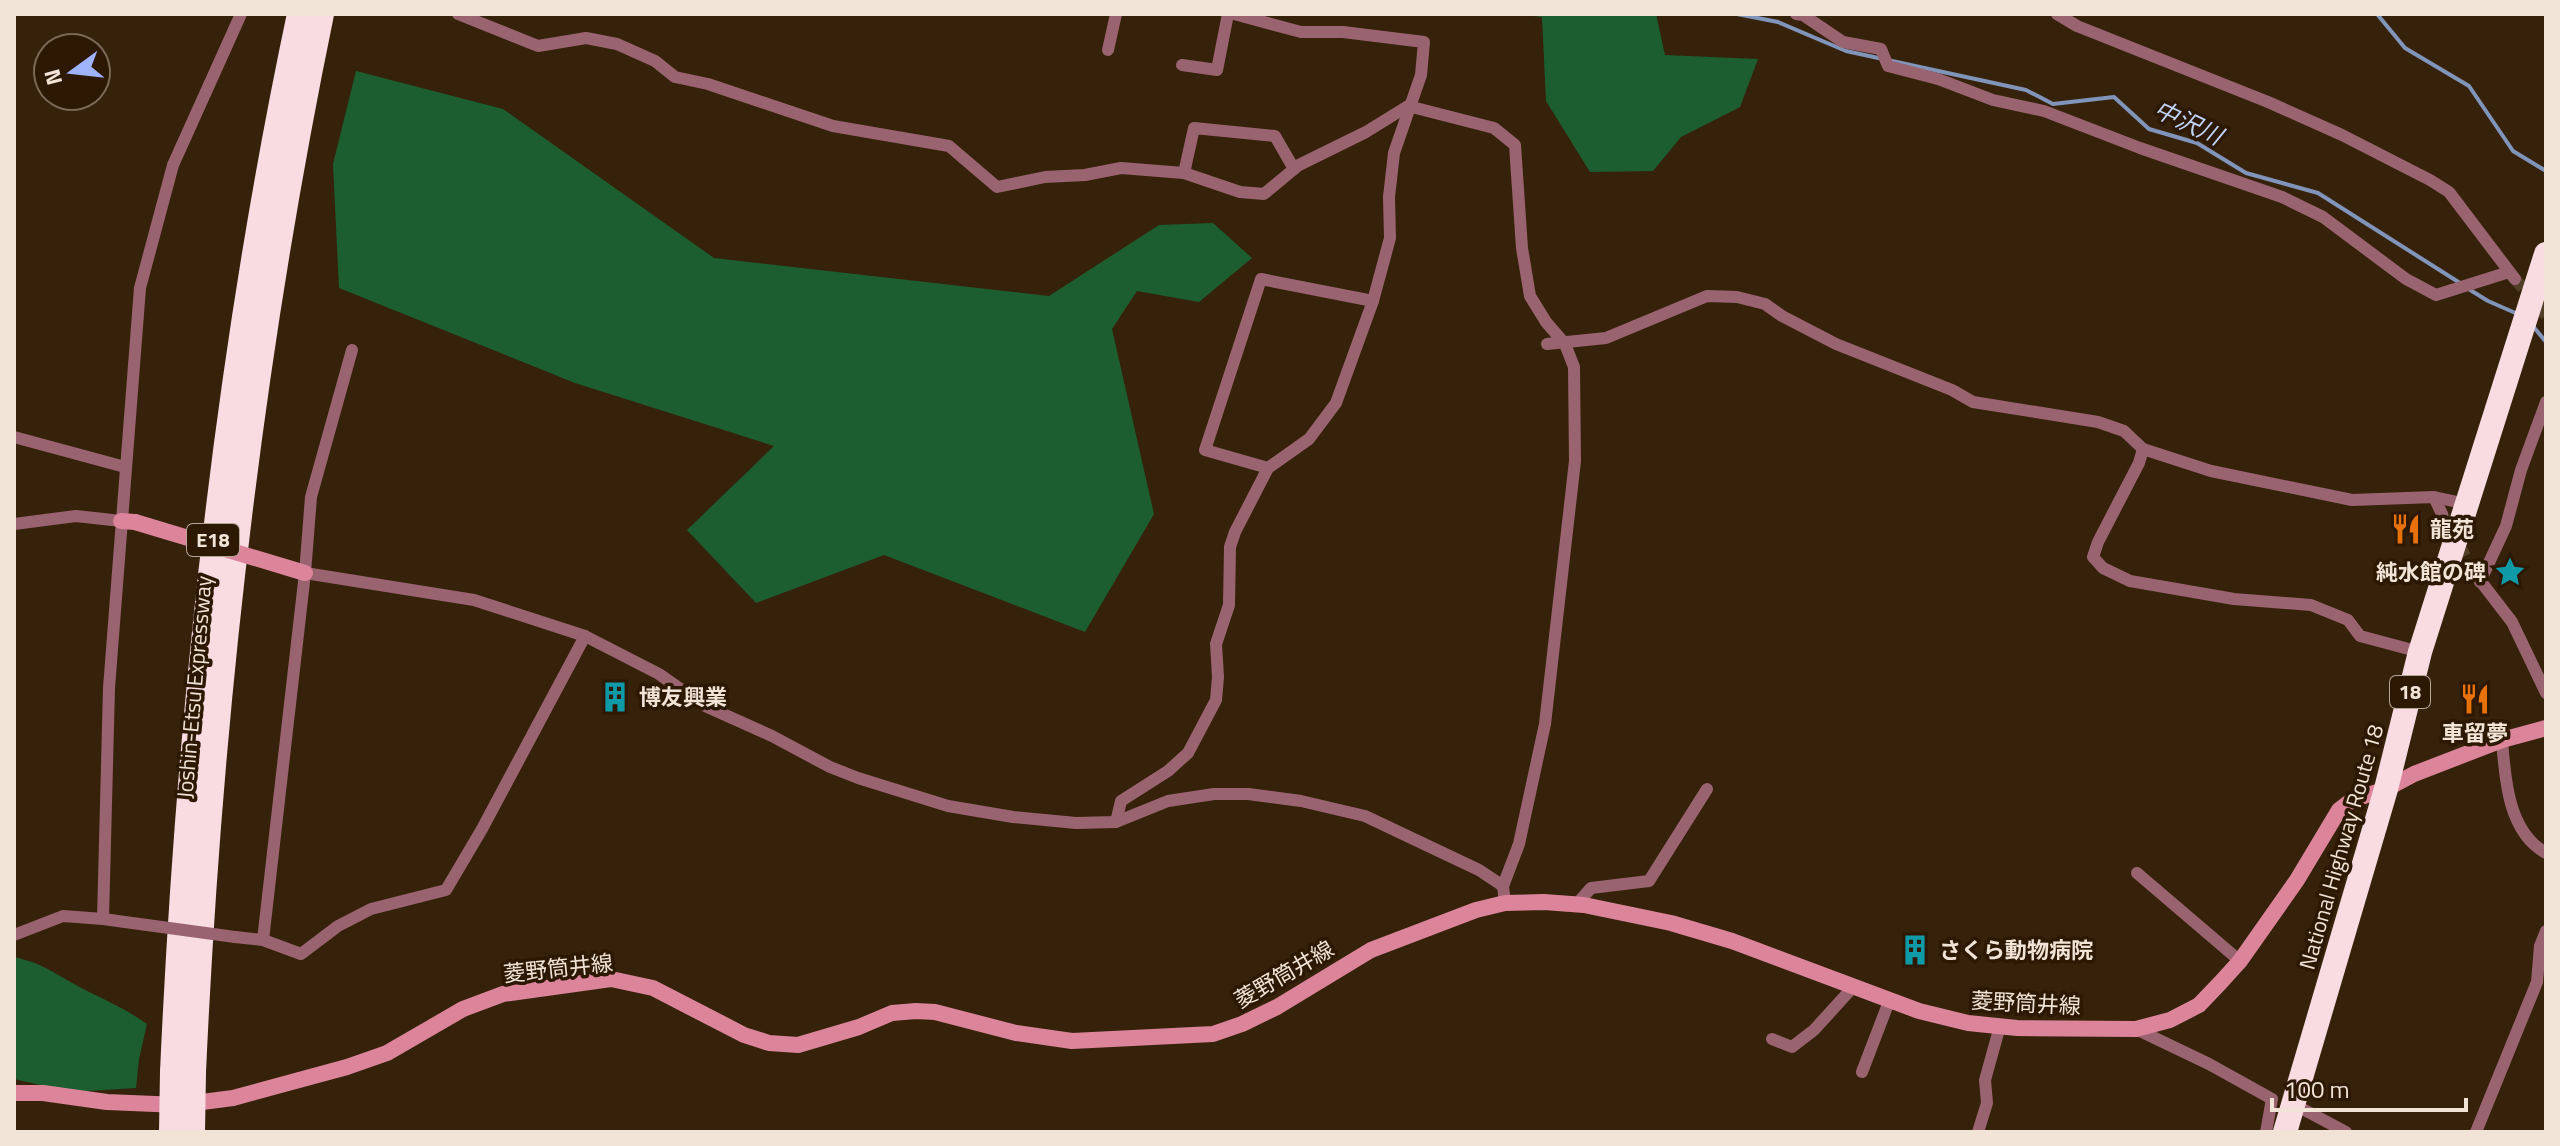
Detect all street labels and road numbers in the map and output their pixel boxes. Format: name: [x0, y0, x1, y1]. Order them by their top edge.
road number: E18: [187, 524, 239, 556]
street label: Joshin-Etsu Expressway: [167, 574, 221, 800]
road number: 18: [2390, 676, 2430, 708]
street label: National Highway Route 18: [2290, 720, 2392, 974]
street label: 菱野筒井線: [1228, 932, 1340, 1016]
street label: 菱野筒井線: [502, 945, 614, 991]
street label: 菱野筒井線: [1970, 983, 2082, 1023]

